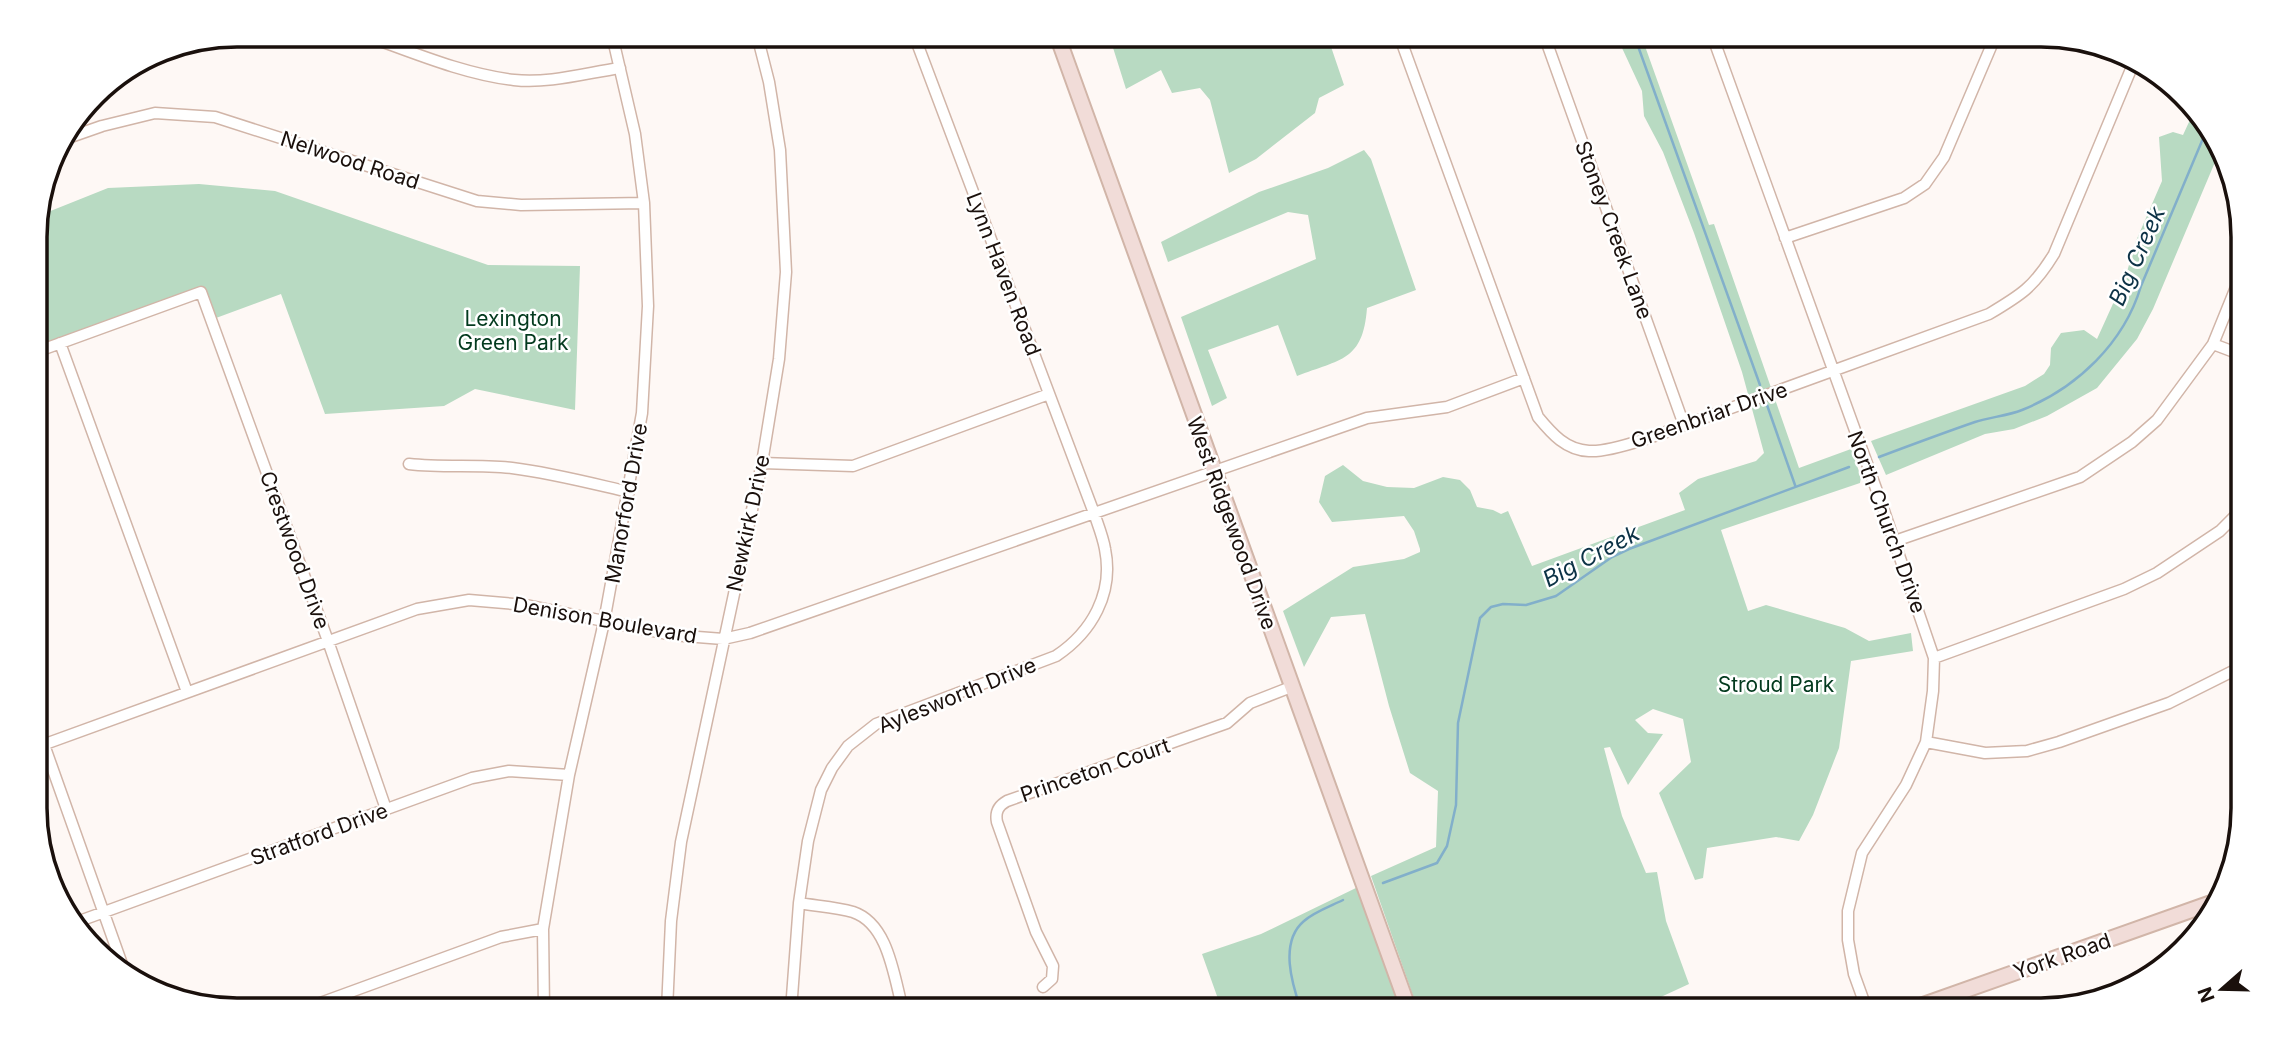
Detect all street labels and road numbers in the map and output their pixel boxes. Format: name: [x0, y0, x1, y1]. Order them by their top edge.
street label: Nelwood Road: [277, 126, 423, 194]
street label: Stoney Creek Lane: [1570, 137, 1658, 323]
street label: Lynn Haven Road: [961, 189, 1047, 359]
street label: Greenbriar Drive: [1627, 376, 1791, 454]
street label: West Ridgewood Drive: [1182, 413, 1282, 633]
street label: Manorford Drive: [600, 421, 652, 585]
street label: North Church Drive: [1842, 428, 1932, 616]
street label: Newkirk Drive: [721, 452, 775, 594]
street label: Crestwood Drive: [255, 468, 335, 632]
street label: Denison Boulevard: [511, 591, 699, 649]
street label: Aylesworth Drive: [874, 652, 1040, 738]
street label: Princeton Court: [1017, 733, 1173, 807]
street label: Stratford Drive: [247, 798, 391, 870]
street label: York Road: [2010, 928, 2114, 984]

